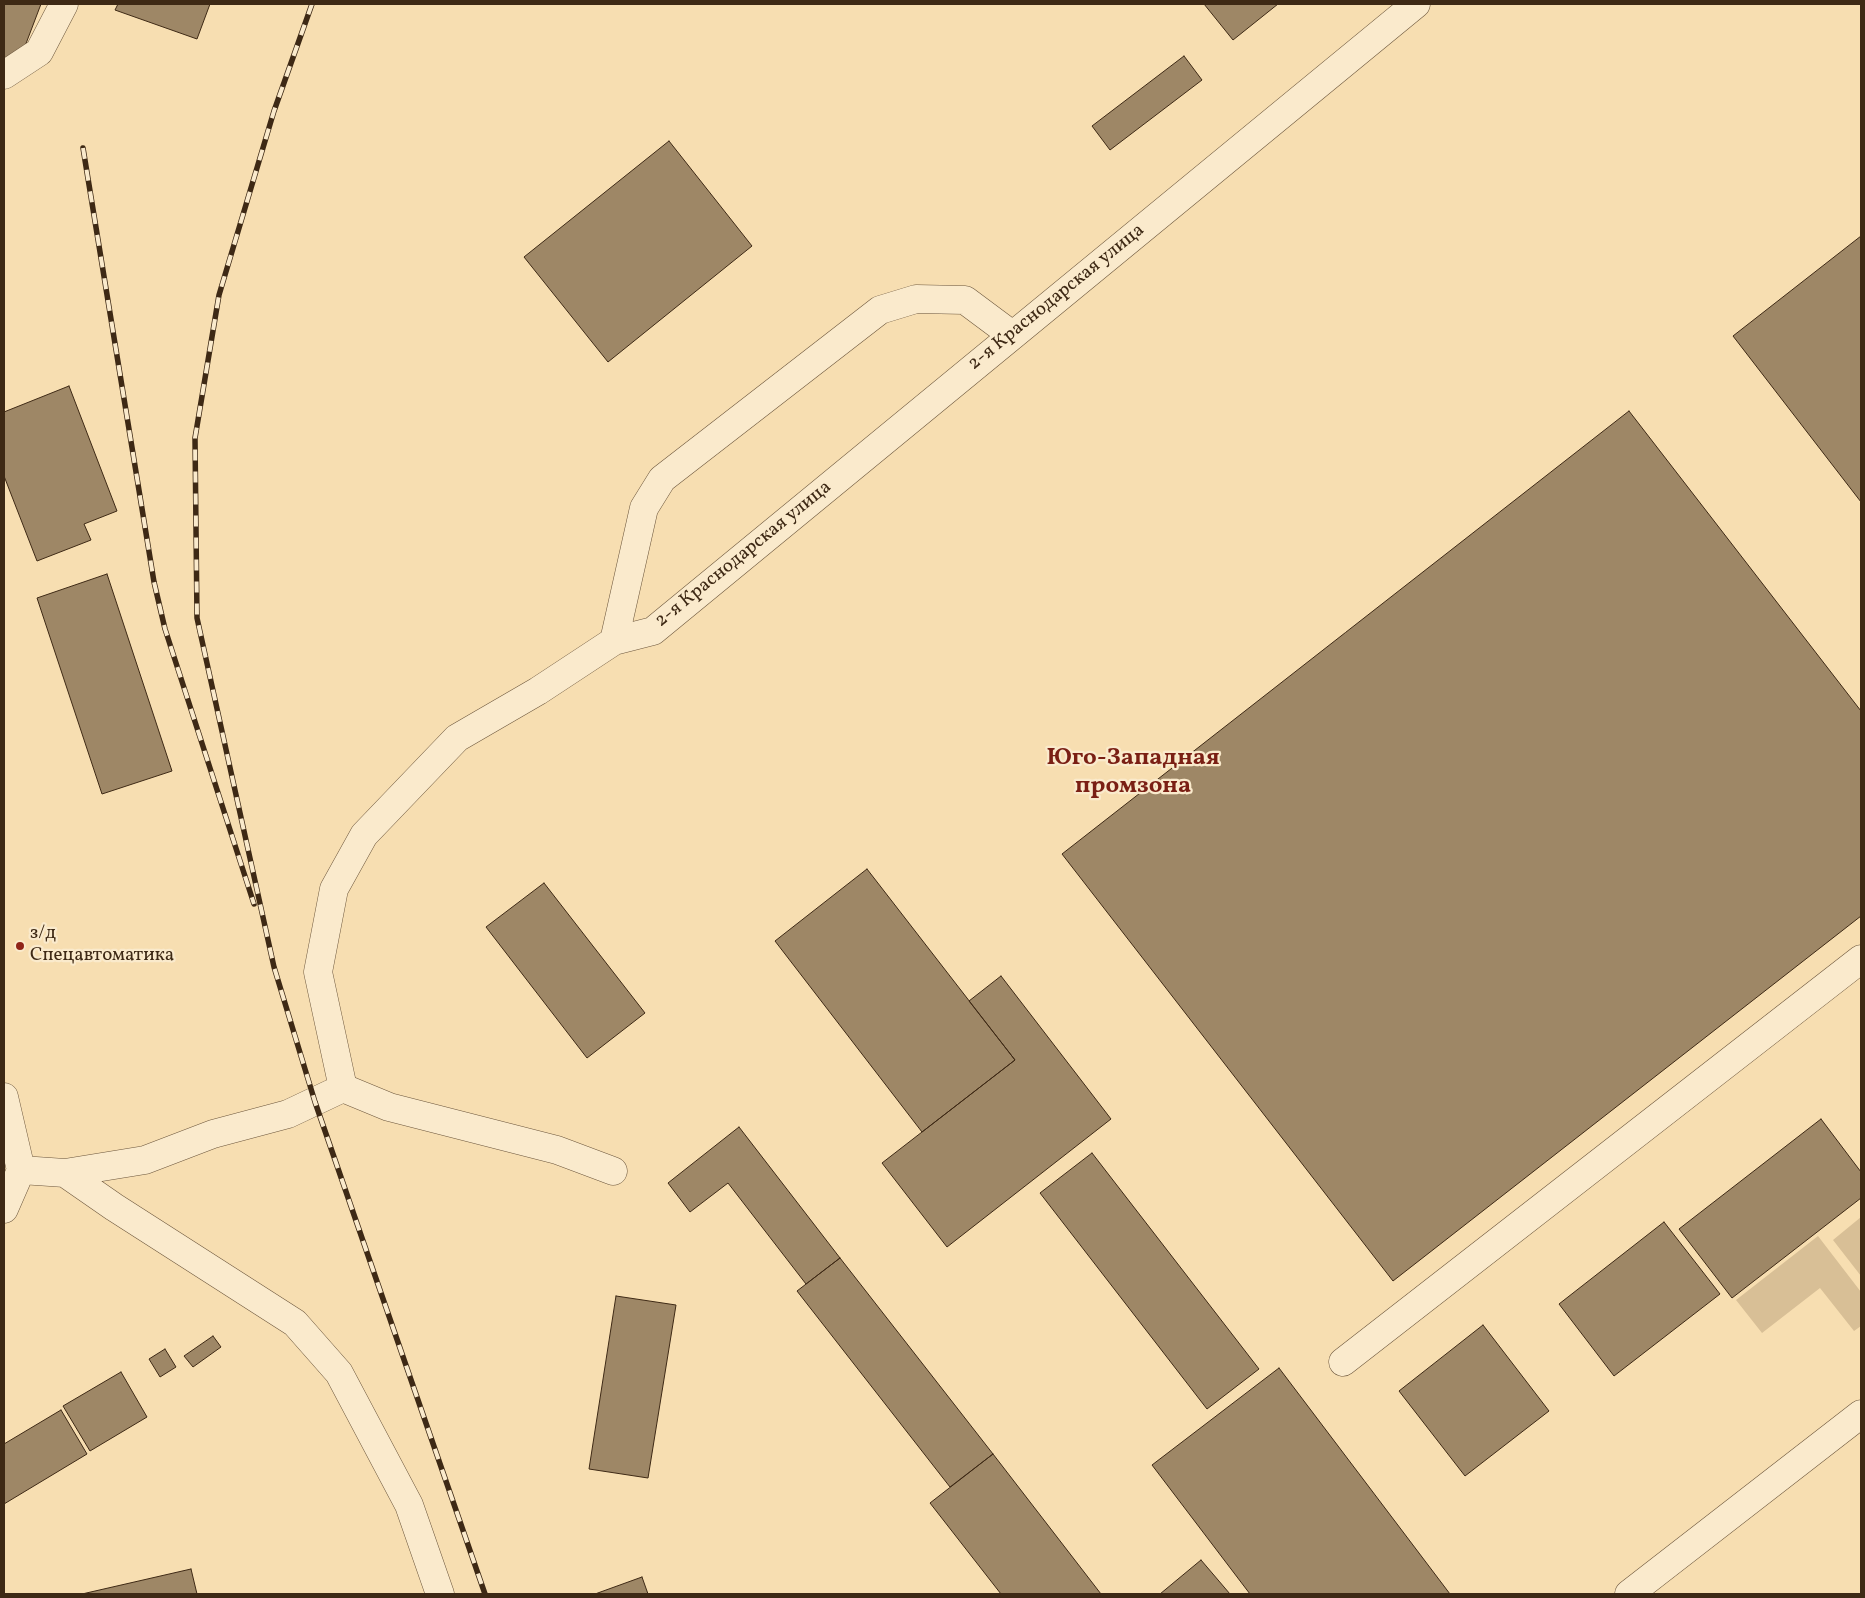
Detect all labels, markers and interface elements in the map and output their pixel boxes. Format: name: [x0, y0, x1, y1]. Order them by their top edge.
street label: 2-я Краснодарская улица: [964, 220, 1150, 376]
street label: 2-я Краснодарская улица: [651, 477, 837, 633]
district label: Юго-Западная промзона: [1046, 746, 1220, 802]
place label: з/д Спецавтоматика: [30, 924, 174, 968]
marker: з/д Спецавтоматика: [14, 940, 26, 952]

